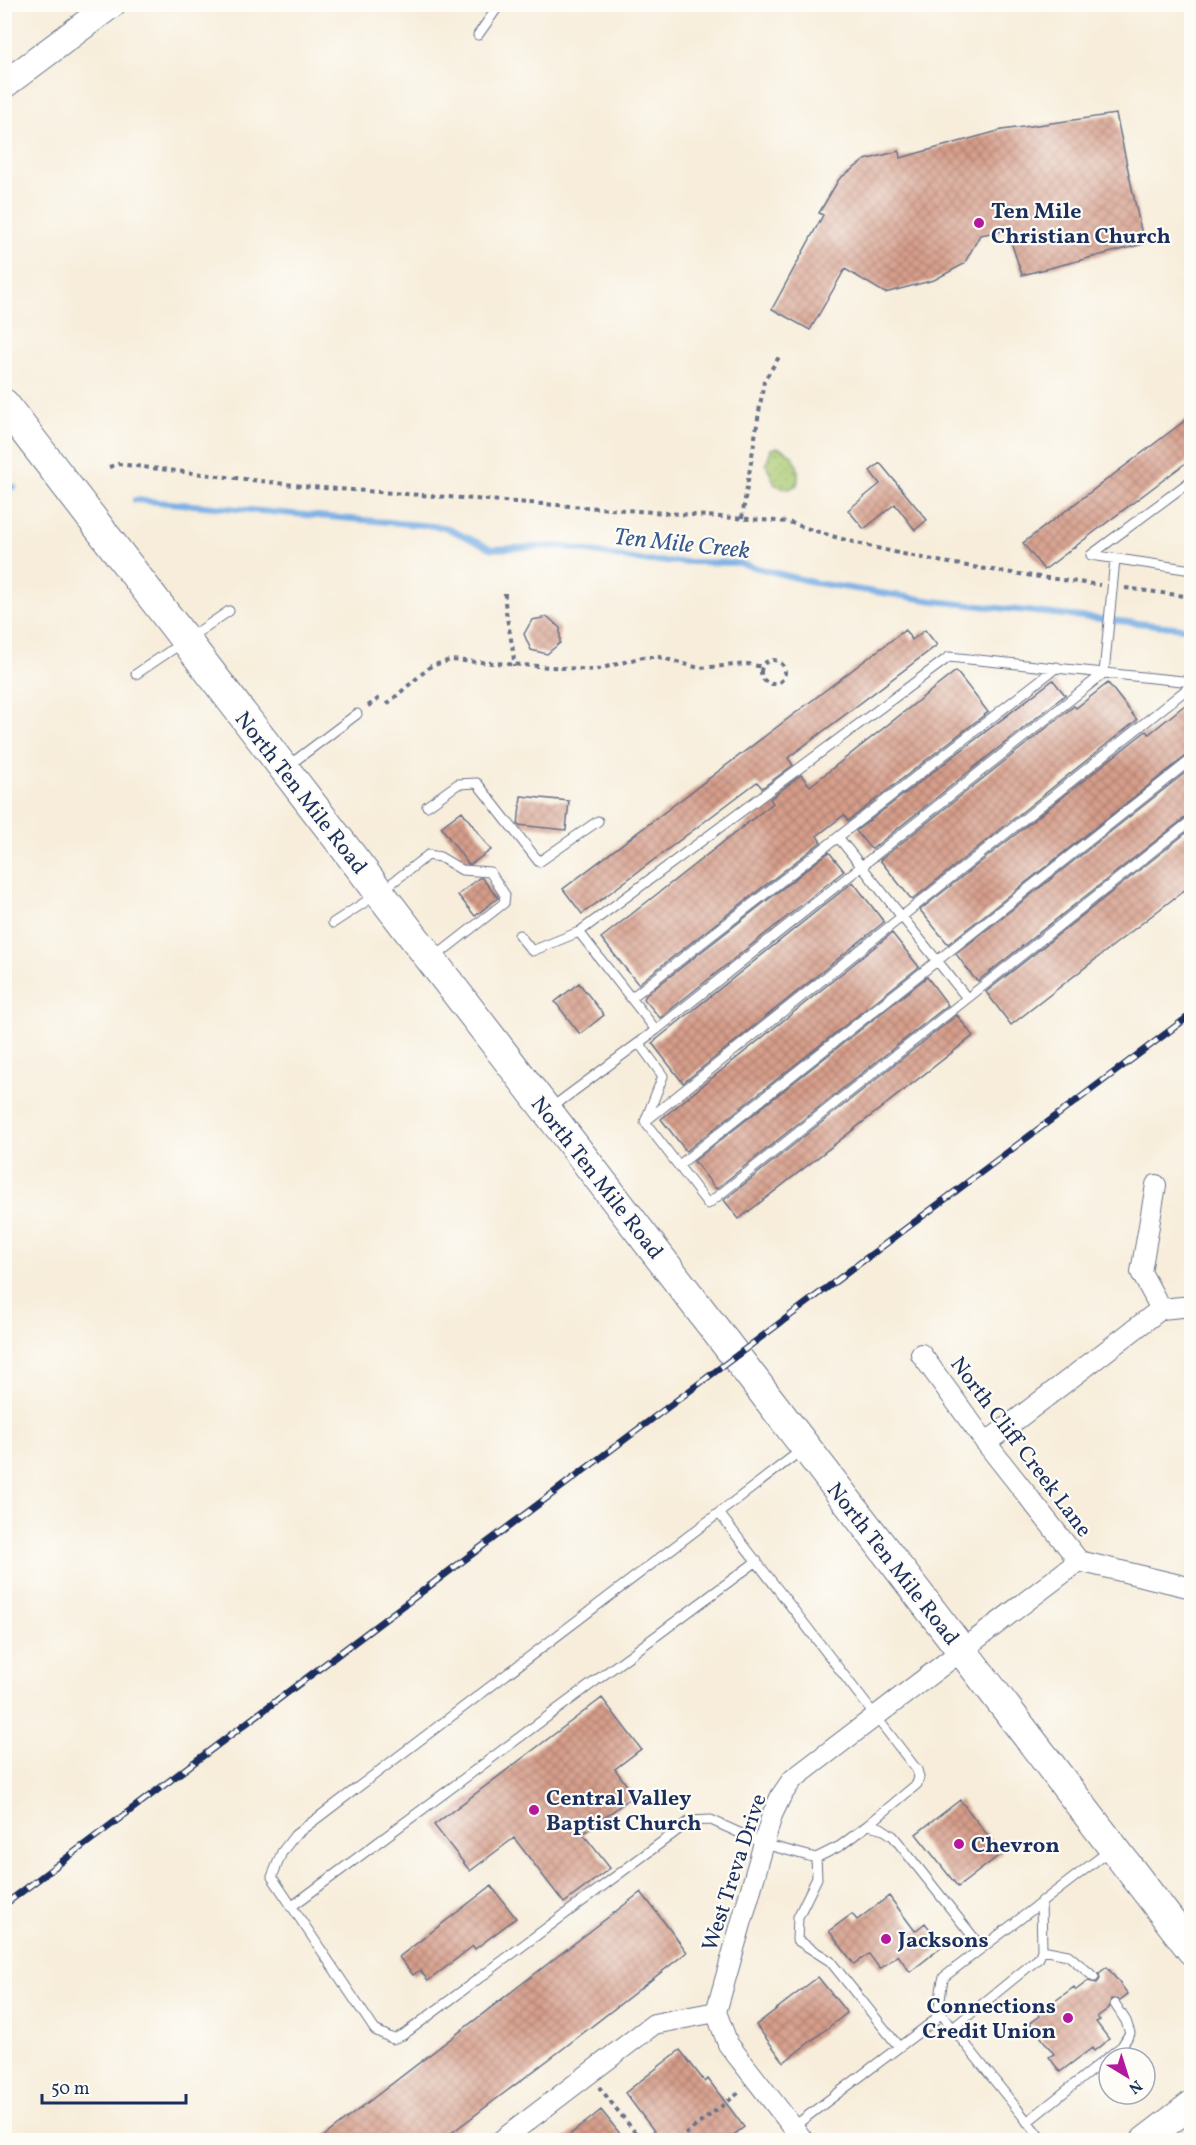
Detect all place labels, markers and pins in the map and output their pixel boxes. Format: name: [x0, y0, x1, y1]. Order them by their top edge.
place label: Ten Mile Christian Church: [991, 197, 1171, 253]
marker: Ten Mile Christian Church: [972, 216, 986, 230]
place label: Central Valley Baptist Church: [546, 1784, 702, 1840]
marker: Central Valley Baptist Church: [527, 1803, 541, 1817]
place label: Chevron: [971, 1831, 1060, 1862]
marker: Chevron: [952, 1837, 966, 1851]
place label: Jacksons: [897, 1926, 989, 1957]
marker: Jacksons: [879, 1932, 893, 1946]
place label: Connections Credit Union: [922, 1992, 1056, 2048]
marker: Connections Credit Union: [1061, 2011, 1075, 2025]

